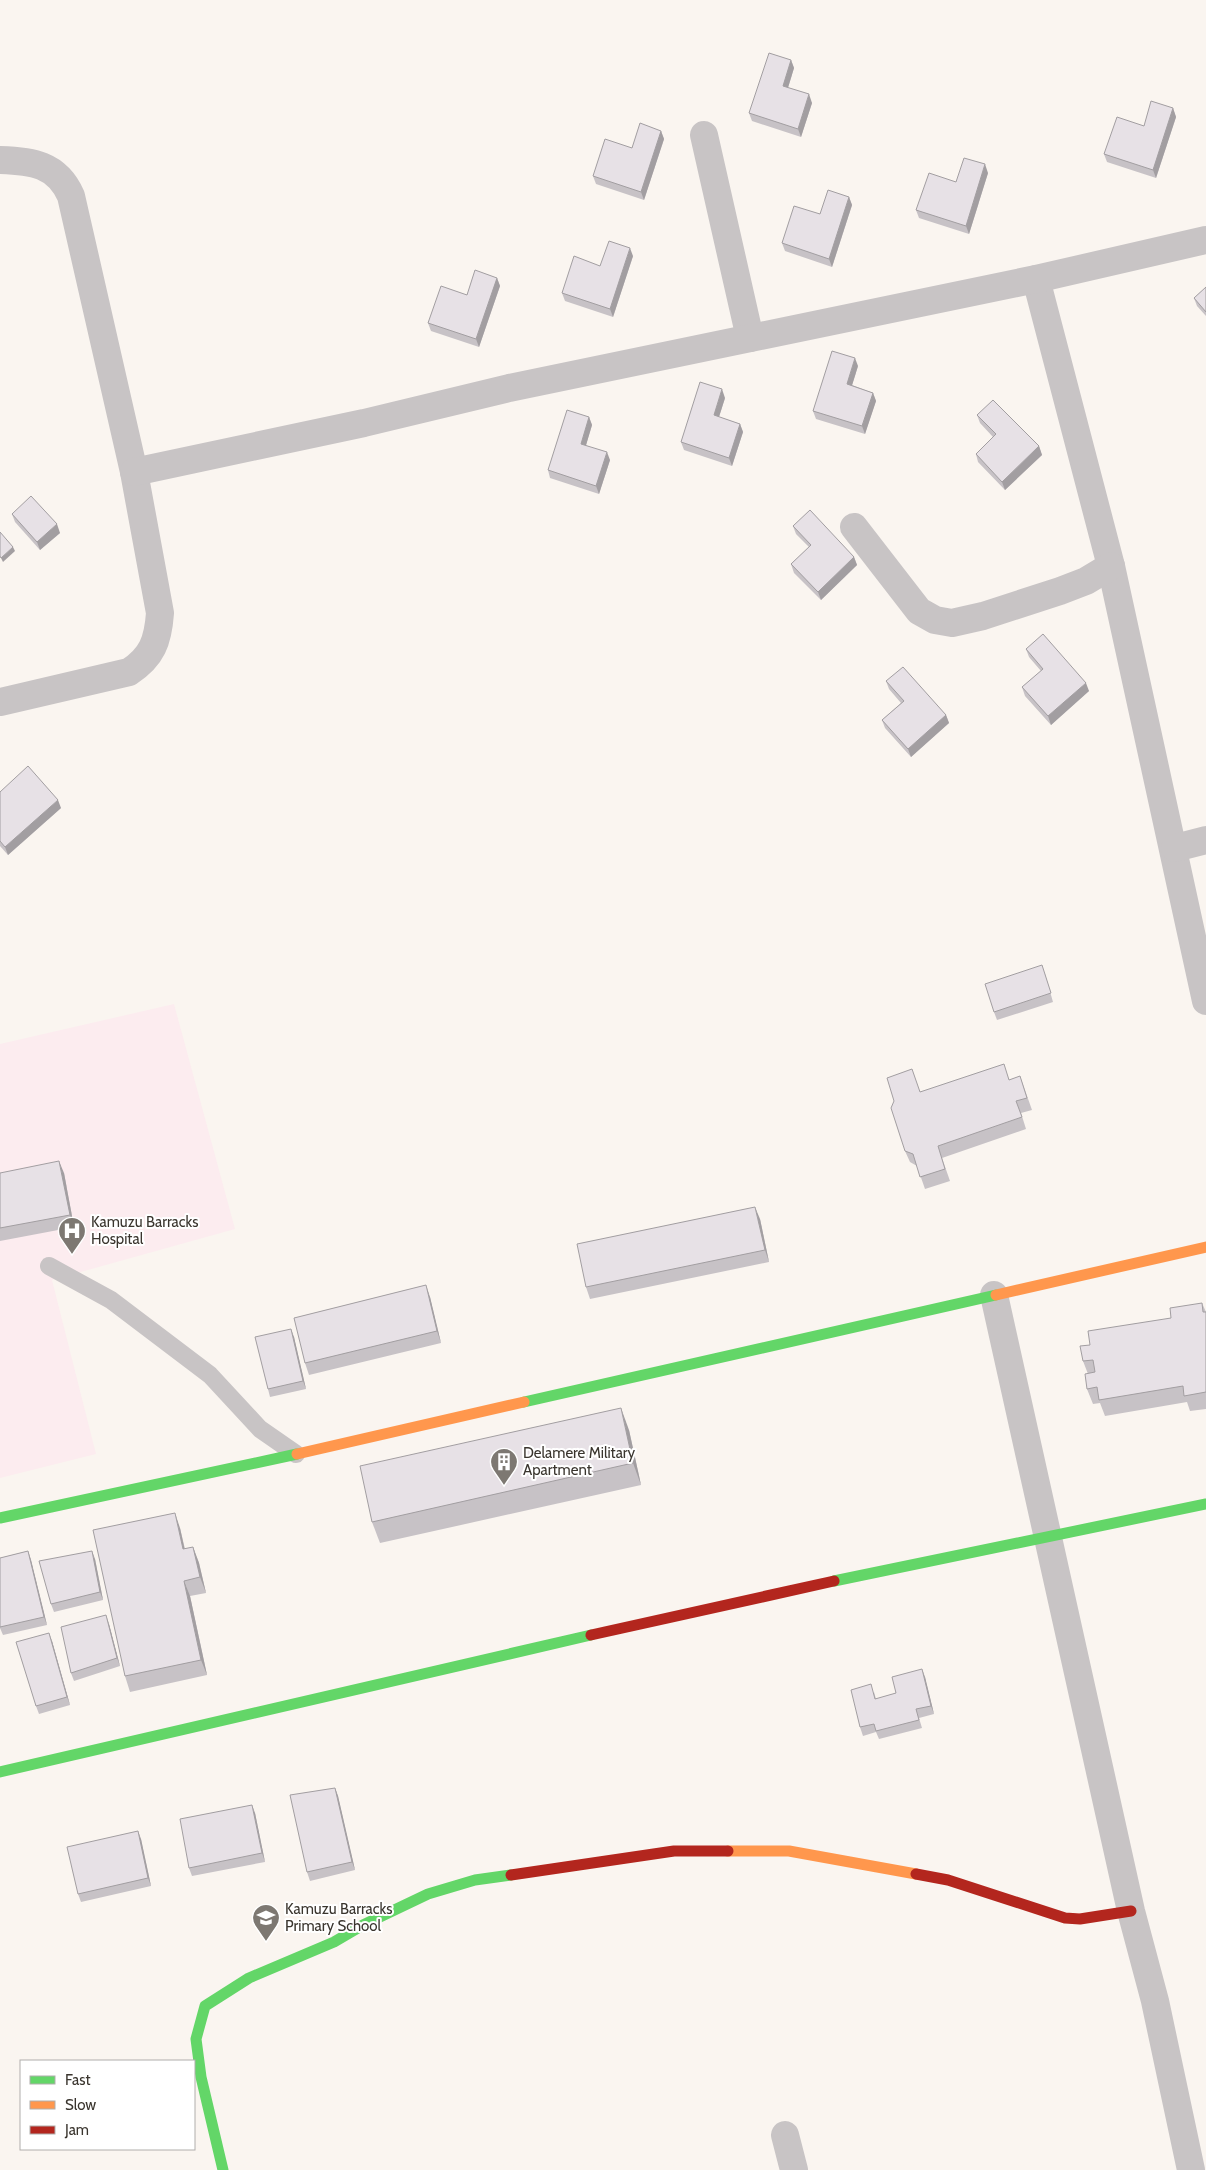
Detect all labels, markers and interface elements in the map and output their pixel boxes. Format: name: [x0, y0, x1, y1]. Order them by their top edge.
place label: Kamuzu Barracks Hospital: [91, 1213, 198, 1248]
hospital icon: Kamuzu Barracks Hospital: [57, 1216, 87, 1255]
place label: Delamere Military Apartment: [523, 1444, 636, 1479]
building icon: Delamere Military Apartment: [489, 1447, 519, 1486]
place label: Kamuzu Barracks Primary School: [285, 1900, 392, 1935]
school or university icon: Kamuzu Barracks Primary School: [251, 1903, 281, 1942]
legend: [20, 2060, 195, 2150]
text: Fast: [65, 2071, 90, 2089]
text: Slow: [65, 2096, 96, 2114]
text: Jam: [64, 2121, 89, 2139]

